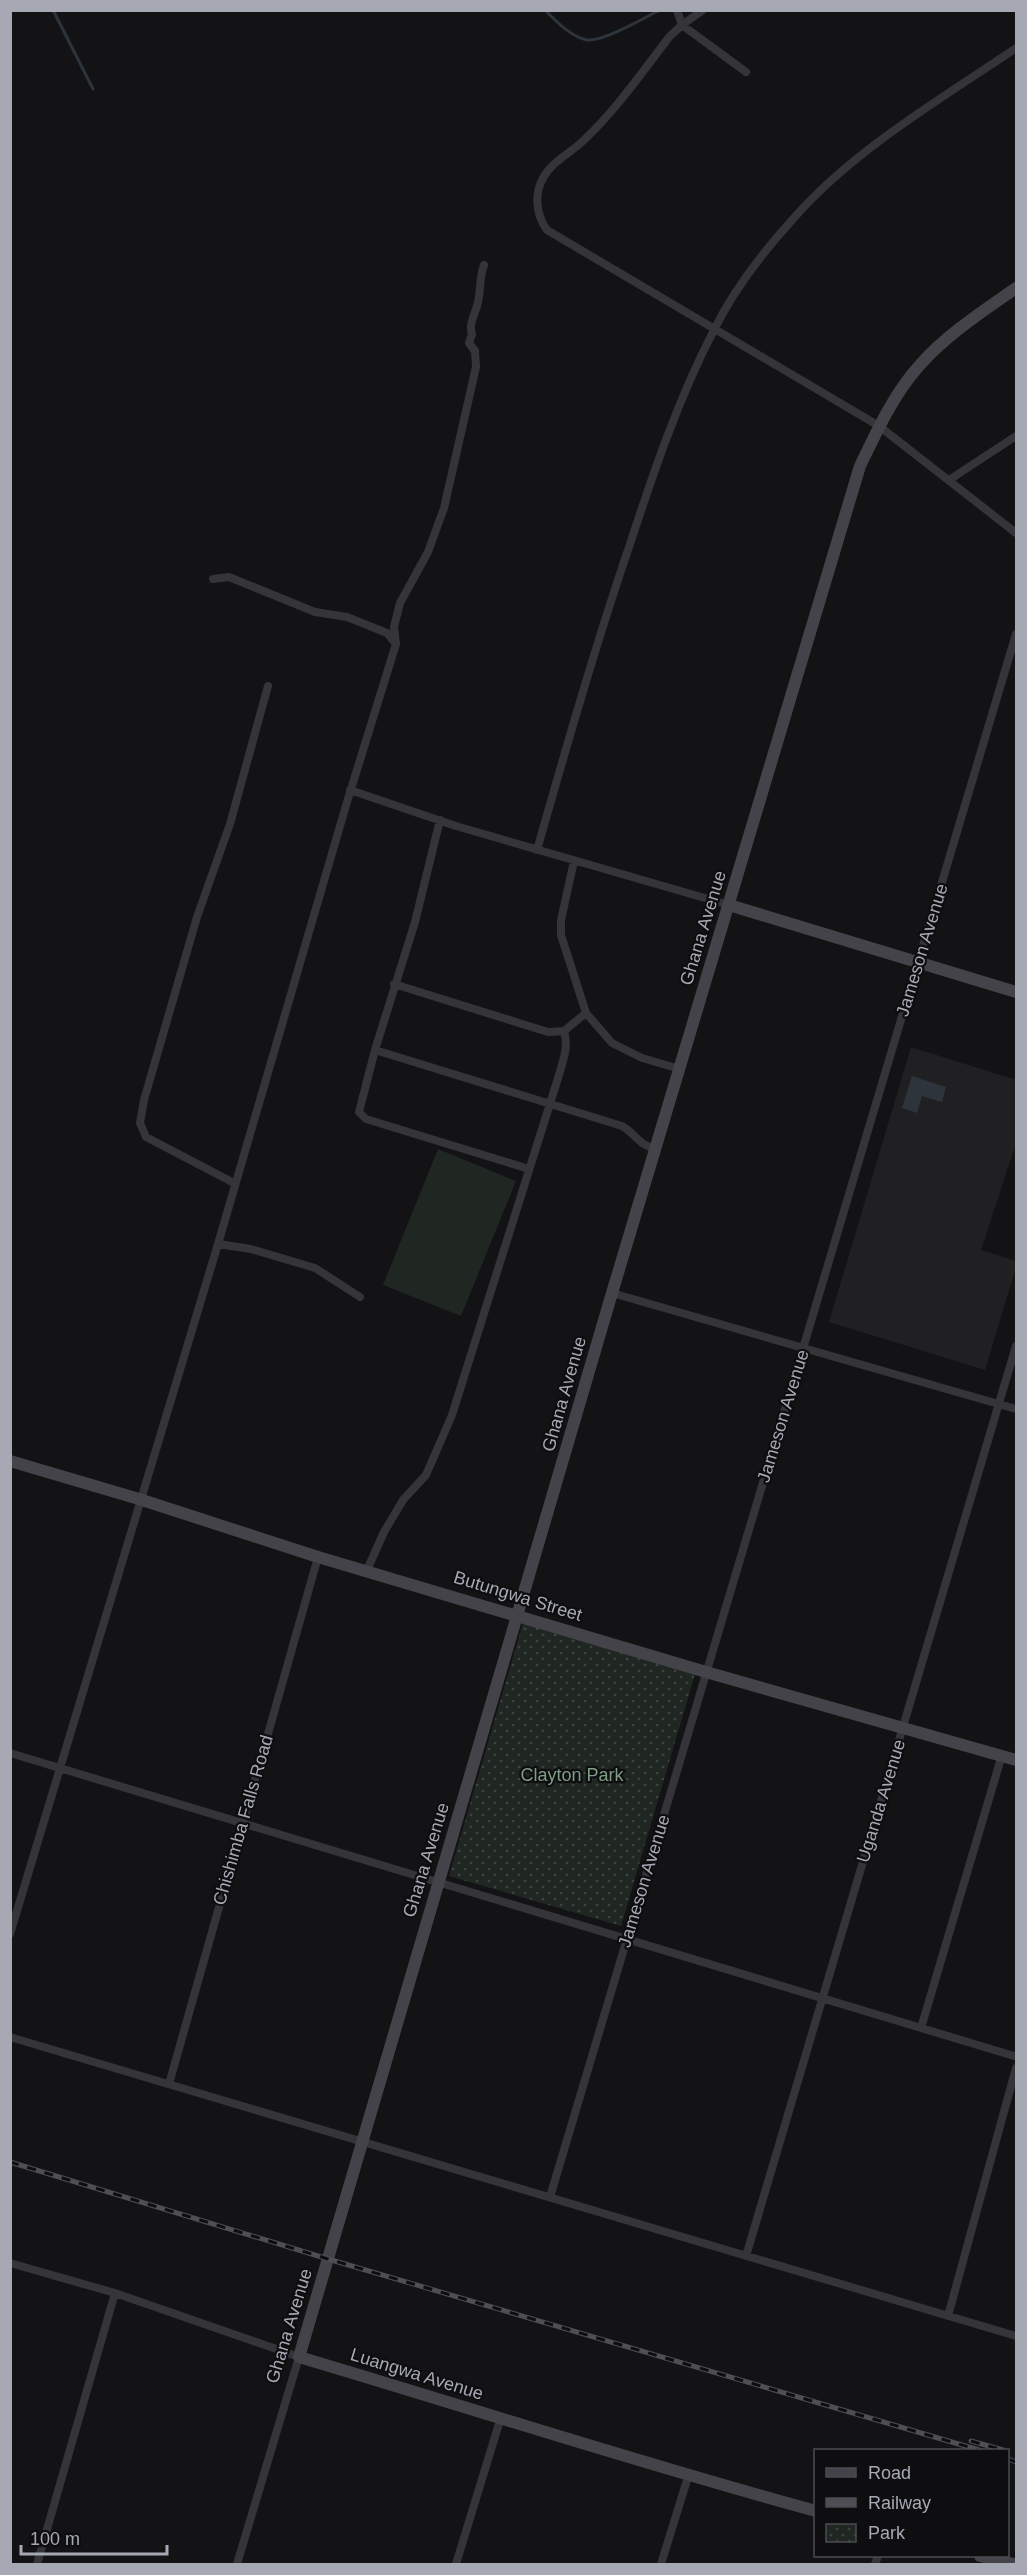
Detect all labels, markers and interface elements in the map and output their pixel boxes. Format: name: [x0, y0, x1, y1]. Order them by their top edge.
street label: Ghana Avenue: [676, 868, 730, 988]
street label: Jameson Avenue: [892, 881, 952, 1019]
street label: Ghana Avenue: [538, 1334, 590, 1454]
street label: Jameson Avenue: [753, 1347, 813, 1485]
street label: Butungwa Street: [451, 1567, 585, 1625]
street label: Chishimba Falls Road: [209, 1733, 277, 1907]
street label: Uganda Avenue: [853, 1737, 909, 1865]
park label: Clayton Park: [520, 1765, 625, 1785]
street label: Ghana Avenue: [399, 1800, 453, 1920]
street label: Jameson Avenue: [614, 1812, 674, 1950]
street label: Ghana Avenue: [262, 2266, 316, 2386]
street label: Luangwa Avenue: [348, 2344, 486, 2404]
legend: [814, 2449, 1009, 2557]
text: Road: [868, 2463, 911, 2483]
text: Railway: [868, 2493, 931, 2513]
scale bar: [21, 2518, 166, 2556]
text: Park: [868, 2523, 906, 2543]
text: 100 m: [30, 2529, 80, 2549]

